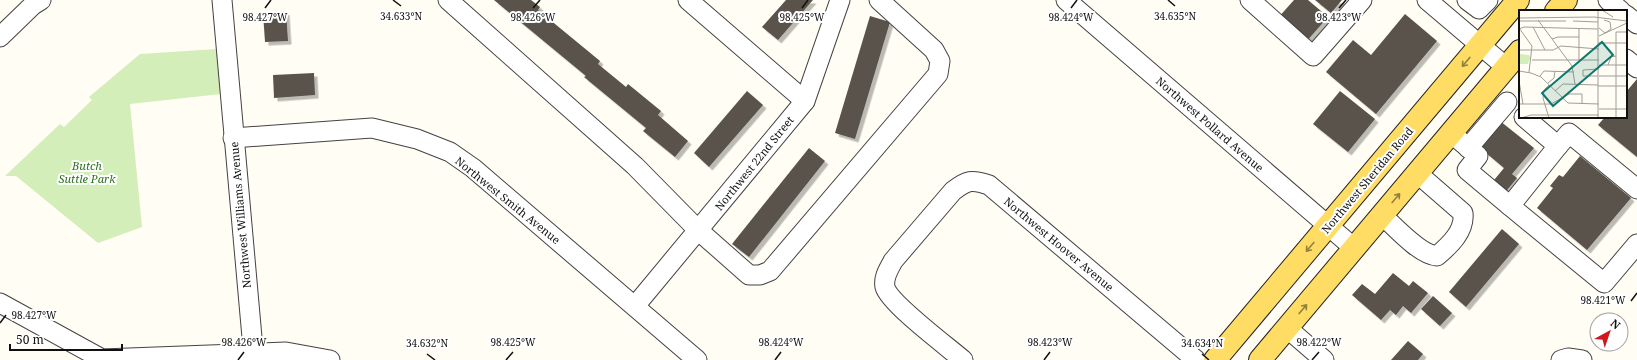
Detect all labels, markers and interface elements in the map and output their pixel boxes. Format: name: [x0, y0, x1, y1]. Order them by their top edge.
text: 34.633°N: [380, 9, 422, 23]
text: 34.635°N: [1154, 9, 1196, 23]
text: 98.427°W: [243, 10, 288, 24]
text: 98.426°W: [511, 10, 556, 24]
text: 98.425°W: [780, 10, 825, 24]
text: 98.424°W: [1049, 10, 1094, 24]
text: 98.423°W: [1317, 10, 1362, 24]
inset map: [1519, 10, 1627, 118]
one-way arrow: [1461, 57, 1470, 68]
street label: Northwest Pollard Avenue: [1153, 73, 1267, 175]
street label: Northwest 22nd Street: [711, 113, 797, 213]
street label: Northwest Sheridan Road: [1318, 123, 1416, 236]
street label: Northwest Williams Avenue: [226, 141, 254, 289]
street label: Northwest Smith Avenue: [452, 153, 564, 247]
park label: Butch Suttle Park: [59, 158, 116, 186]
one-way arrow: [1391, 193, 1400, 204]
street label: Northwest Hoover Avenue: [1001, 194, 1117, 294]
one-way arrow: [1306, 242, 1315, 253]
text: 98.421°W: [1581, 293, 1626, 307]
one-way arrow: [1299, 303, 1308, 314]
text: 98.427°W: [12, 308, 57, 322]
north arrow: [1589, 312, 1629, 352]
text: N: [1608, 315, 1624, 333]
scale bar: [10, 326, 122, 352]
text: 50 m: [16, 331, 44, 348]
text: 98.426°W: [222, 335, 267, 349]
text: 98.425°W: [491, 335, 536, 349]
text: 98.424°W: [759, 335, 804, 349]
text: 98.423°W: [1028, 335, 1073, 349]
text: 98.422°W: [1297, 335, 1342, 349]
text: 34.632°N: [406, 336, 448, 350]
text: 34.634°N: [1181, 336, 1223, 350]

